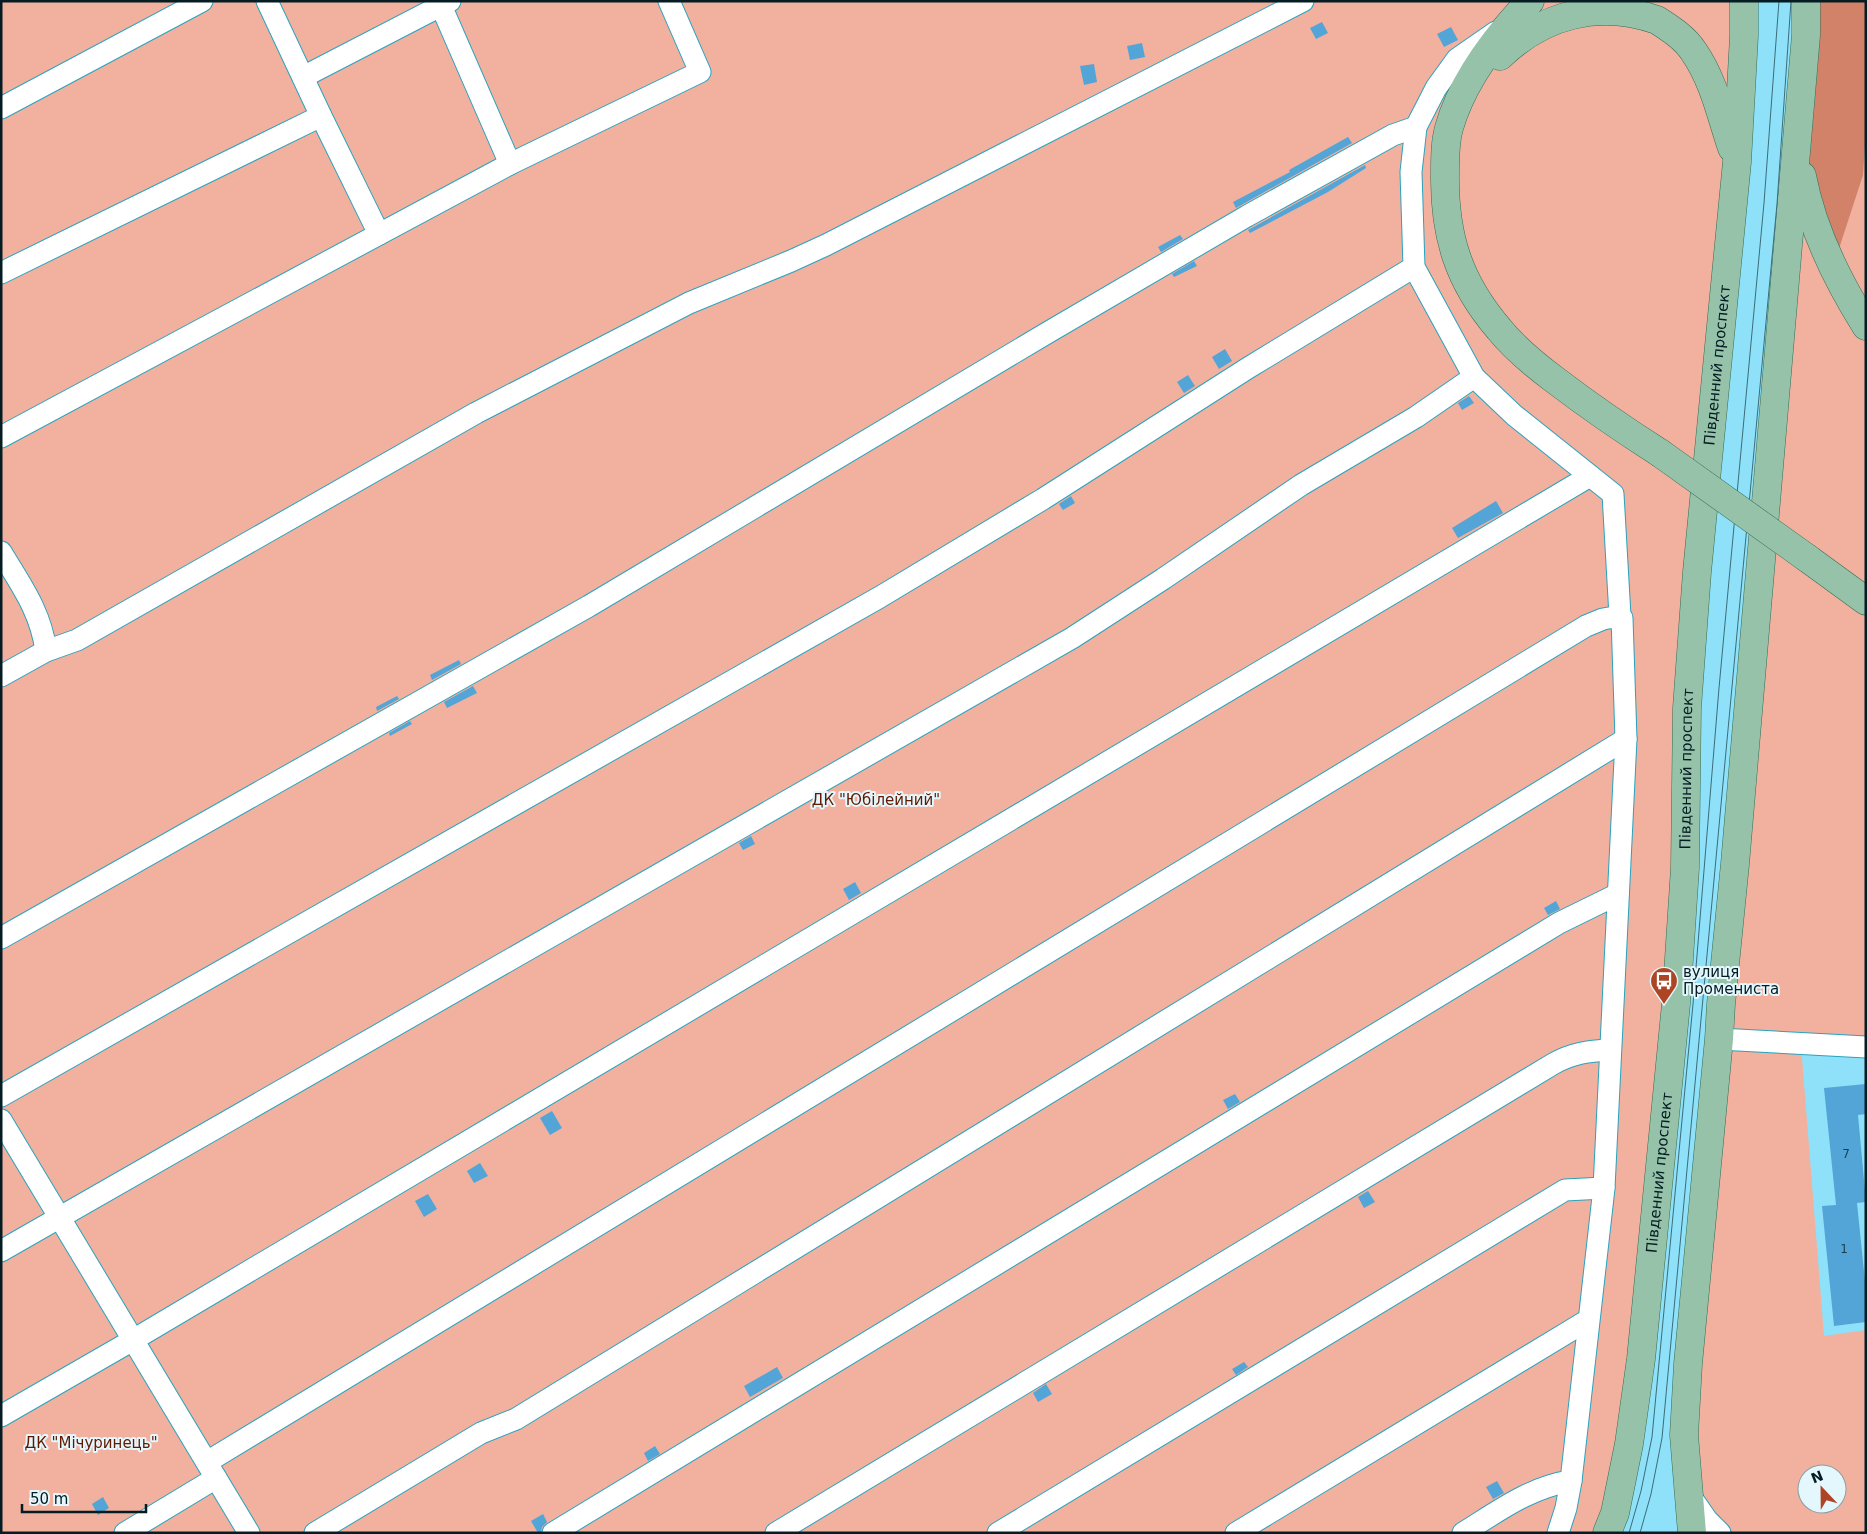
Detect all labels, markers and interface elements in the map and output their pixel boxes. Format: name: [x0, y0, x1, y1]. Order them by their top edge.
street label: Південний проспект: [1700, 284, 1734, 446]
street label: Південний проспект: [1676, 687, 1697, 850]
park label: ДК "Юбілейний": [812, 791, 940, 809]
place label: вулиця Промениста: [1683, 963, 1779, 998]
bus stop icon: вулиця Промениста: [1649, 966, 1679, 1005]
street label: Південний проспект: [1642, 1091, 1676, 1254]
house number: 7: [1842, 1147, 1850, 1161]
house number: 1: [1840, 1242, 1848, 1256]
park label: ДК "Мічуринець": [24, 1434, 158, 1452]
north arrow: [1797, 1464, 1847, 1514]
text: N: [1809, 1467, 1826, 1487]
scale bar: [22, 1482, 146, 1514]
text: 50 m: [30, 1490, 68, 1508]

